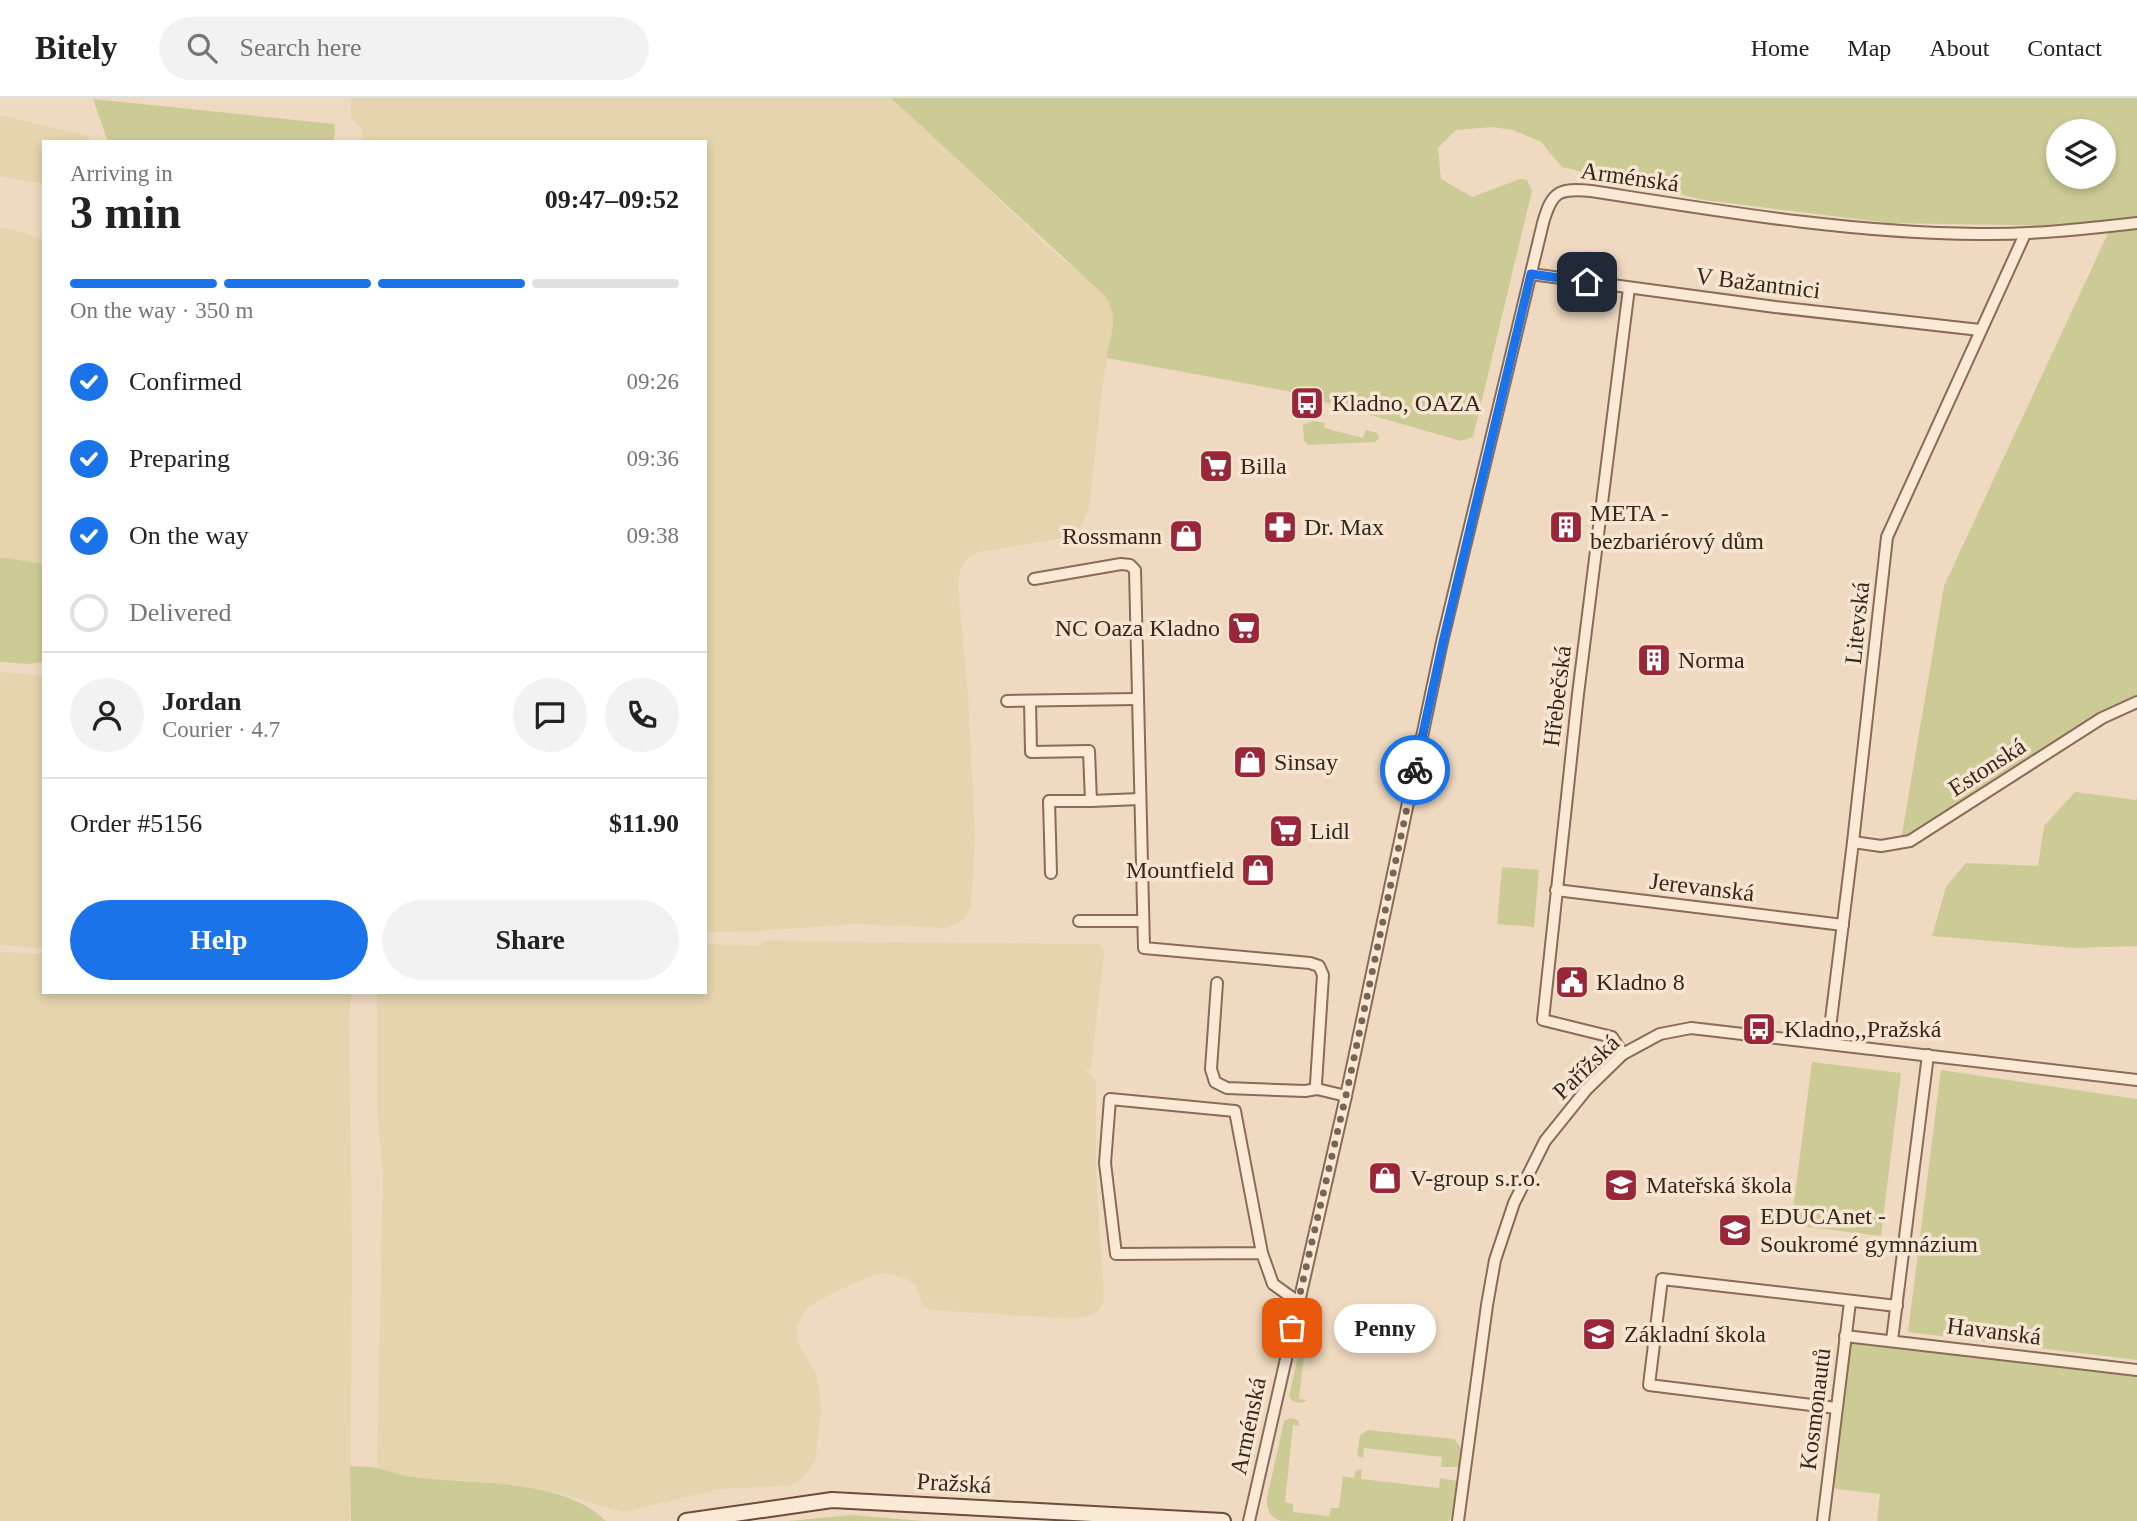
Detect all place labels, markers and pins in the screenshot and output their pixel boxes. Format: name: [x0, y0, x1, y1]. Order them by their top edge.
pin: [1557, 252, 1617, 312]
bus stop icon: Kladno, OAZA: [1288, 384, 1326, 422]
place label: Kladno, OAZA: [1332, 390, 1482, 416]
supermarket icon: Billa: [1197, 447, 1235, 485]
place label: Billa: [1240, 453, 1287, 479]
place label: META - bezbariérový dům: [1590, 500, 1764, 554]
pharmacy icon: Dr. Max: [1261, 508, 1299, 546]
building icon: META - bezbariérový dům: [1547, 508, 1585, 546]
place label: Dr. Max: [1304, 514, 1384, 540]
shop icon: Rossmann: [1167, 517, 1205, 555]
place label: Rossmann: [1062, 523, 1162, 549]
supermarket icon: NC Oaza Kladno: [1225, 609, 1263, 647]
place label: NC Oaza Kladno: [1055, 615, 1220, 641]
building icon: Norma: [1635, 641, 1673, 679]
place label: Norma: [1678, 647, 1745, 673]
shop icon: Sinsay: [1231, 743, 1269, 781]
place label: Sinsay: [1274, 749, 1338, 775]
supermarket icon: Lidl: [1267, 812, 1305, 850]
place label: Lidl: [1310, 818, 1350, 844]
shop icon: Mountfield: [1239, 851, 1277, 889]
place label: Mountfield: [1126, 857, 1234, 883]
public building icon: Kladno 8: [1553, 963, 1591, 1001]
place label: Kladno 8: [1596, 969, 1685, 995]
bus stop icon: Kladno,,Pražská: [1740, 1010, 1778, 1048]
place label: Kladno,,Pražská: [1784, 1016, 1942, 1042]
shop icon: V-group s.r.o.: [1366, 1159, 1404, 1197]
place label: V-group s.r.o.: [1410, 1165, 1541, 1191]
school or university icon: Mateřská škola: [1602, 1166, 1640, 1204]
place label: Mateřská škola: [1646, 1172, 1792, 1198]
place label: EDUCAnet - Soukromé gymnázium: [1760, 1203, 1978, 1257]
school or university icon: EDUCAnet - Soukromé gymnázium: [1716, 1211, 1754, 1249]
pin: [1262, 1298, 1322, 1358]
callout: Penny: [1334, 1304, 1436, 1352]
school or university icon: Základní škola: [1580, 1315, 1618, 1353]
place label: Základní škola: [1624, 1321, 1766, 1347]

